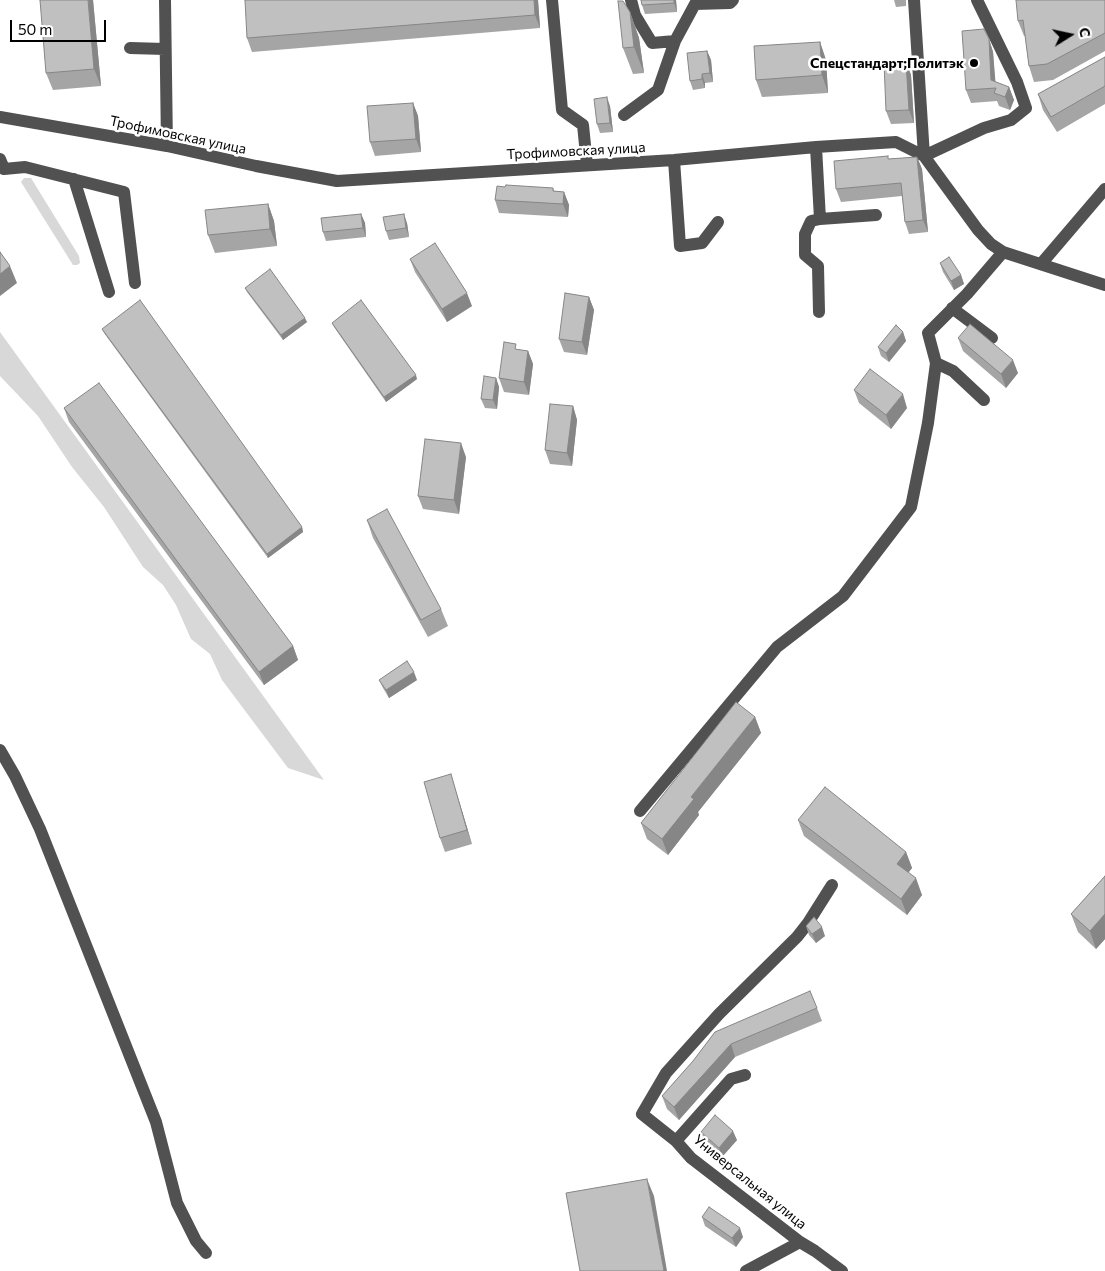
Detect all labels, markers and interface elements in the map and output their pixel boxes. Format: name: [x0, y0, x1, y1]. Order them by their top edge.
scale bar: [12, 10, 109, 42]
north arrow: [1045, 10, 1095, 60]
text: 50 m: [18, 20, 52, 38]
text: С: [1076, 26, 1094, 38]
place label: Спецстандарт;Политэк: [810, 55, 964, 71]
marker: Спецстандарт;Политэк: [968, 57, 980, 69]
street label: Трофимовская улица: [108, 112, 248, 158]
street label: Трофимовская улица: [506, 139, 646, 163]
street label: Универсальная улица: [690, 1131, 810, 1233]

